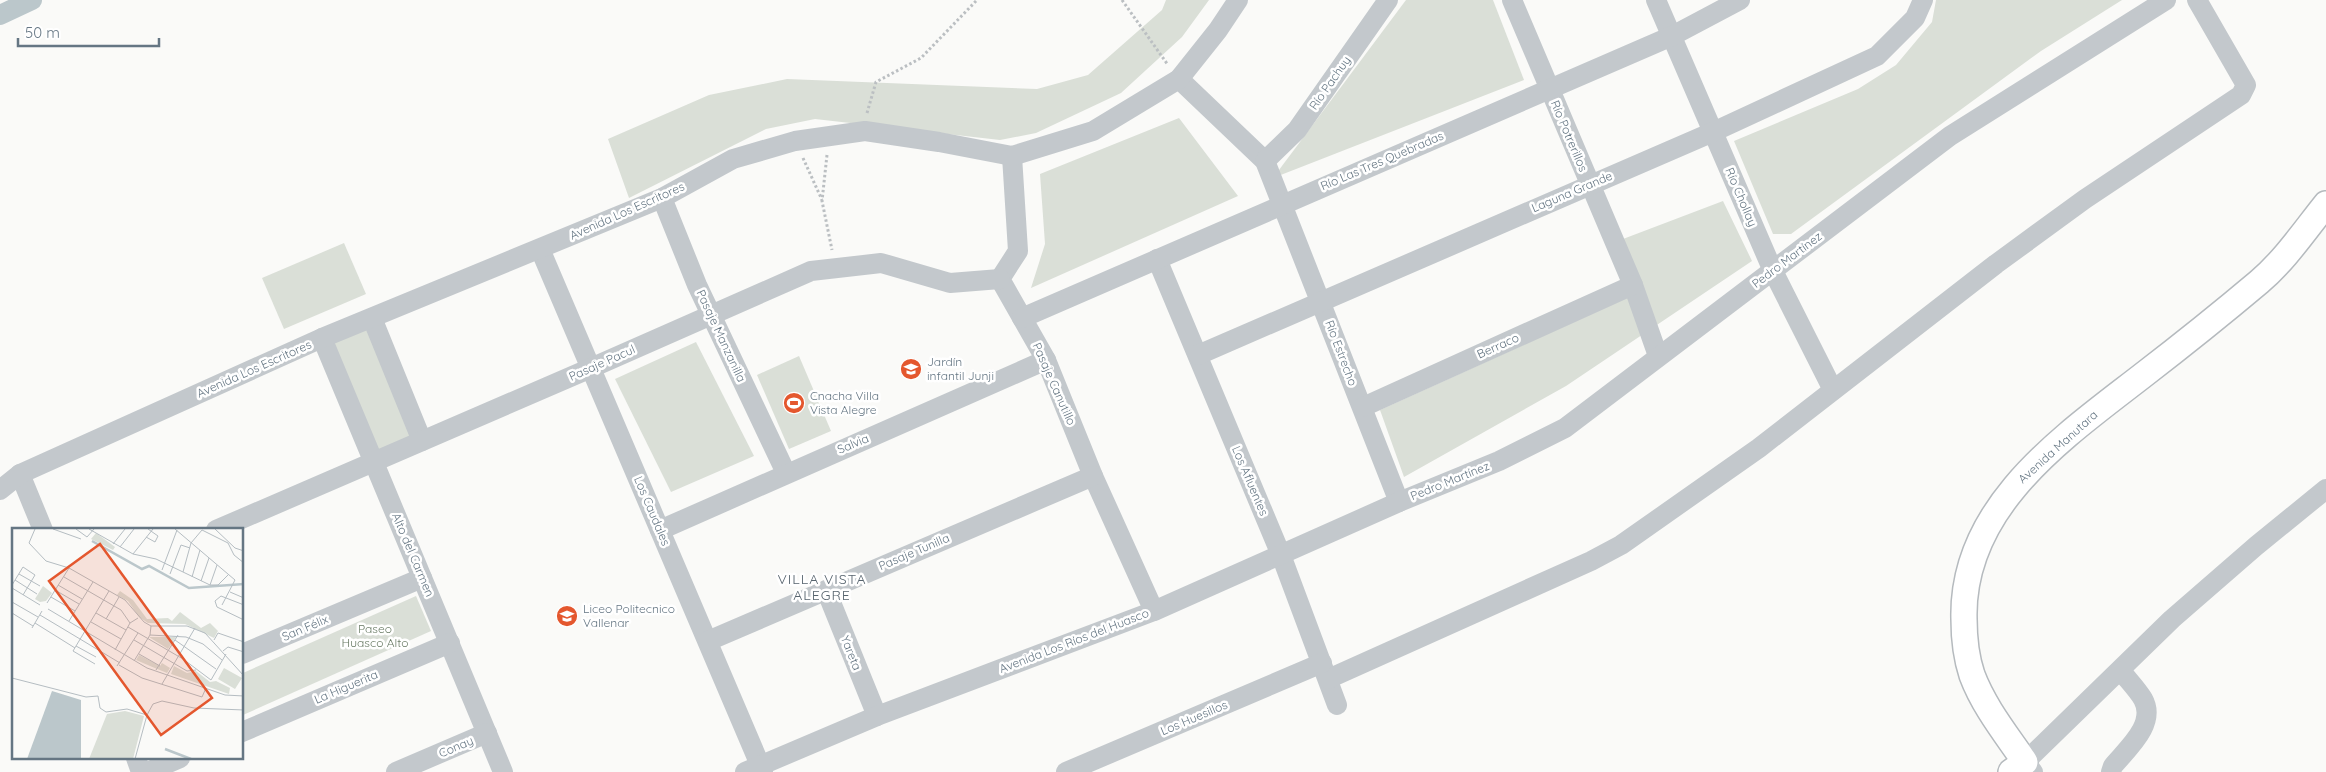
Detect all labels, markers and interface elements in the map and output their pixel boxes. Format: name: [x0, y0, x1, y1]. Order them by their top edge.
scale bar: [18, 15, 159, 47]
text: 50 m: [25, 23, 60, 42]
street label: Río Pachuy: [1306, 53, 1354, 112]
street label: Río Potrerillos: [1548, 98, 1591, 174]
street label: Río Las Tres Quebradas: [1318, 128, 1446, 193]
street label: Río Chollay: [1722, 165, 1761, 229]
street label: Laguna Grande: [1529, 168, 1615, 215]
street label: Avenida Los Escritores: [567, 178, 687, 243]
street label: Pedro Martínez: [1749, 228, 1825, 291]
street label: Pasaje Manzanilla: [694, 287, 749, 384]
street label: Río Estrecho: [1322, 318, 1361, 388]
street label: Berraco: [1474, 330, 1521, 361]
street label: Avenida Los Escritores: [194, 336, 314, 401]
street label: Pasaje Canutillo: [1030, 340, 1079, 427]
street label: Pasaje Pacul: [566, 341, 637, 384]
place label: Jardín infantil Junji: [927, 354, 994, 383]
school or university icon: Jardín infantil Junji: [899, 357, 923, 381]
place label: Cnacha Villa Vista Alegre: [810, 388, 879, 417]
sports icon: Cnacha Villa Vista Alegre: [782, 391, 806, 415]
street label: Avenida Manutara: [2015, 407, 2101, 486]
street label: Salvia: [835, 430, 871, 457]
street label: Los Afluentes: [1229, 444, 1272, 518]
street label: Pedro Martínez: [1408, 458, 1492, 503]
street label: Los Caudales: [631, 474, 674, 548]
street label: Alto del Carmen: [389, 511, 438, 599]
inset map: [12, 528, 244, 760]
street label: Pasaje Tunilla: [876, 530, 952, 573]
district label: VILLA VISTA ALEGRE: [777, 570, 867, 604]
place label: Liceo Politecnico Vallenar: [583, 601, 675, 630]
school or university icon: Liceo Politecnico Vallenar: [555, 604, 579, 628]
street label: Avenida Los Ríos del Huasco: [997, 605, 1151, 676]
street label: San Félix: [279, 611, 330, 644]
park label: Paseo Huasco Alto: [342, 621, 408, 650]
street label: Yareta: [838, 633, 865, 672]
street label: La Higuerita: [312, 666, 380, 707]
street label: Los Huesillos: [1158, 697, 1230, 738]
street label: Conay: [436, 733, 475, 760]

